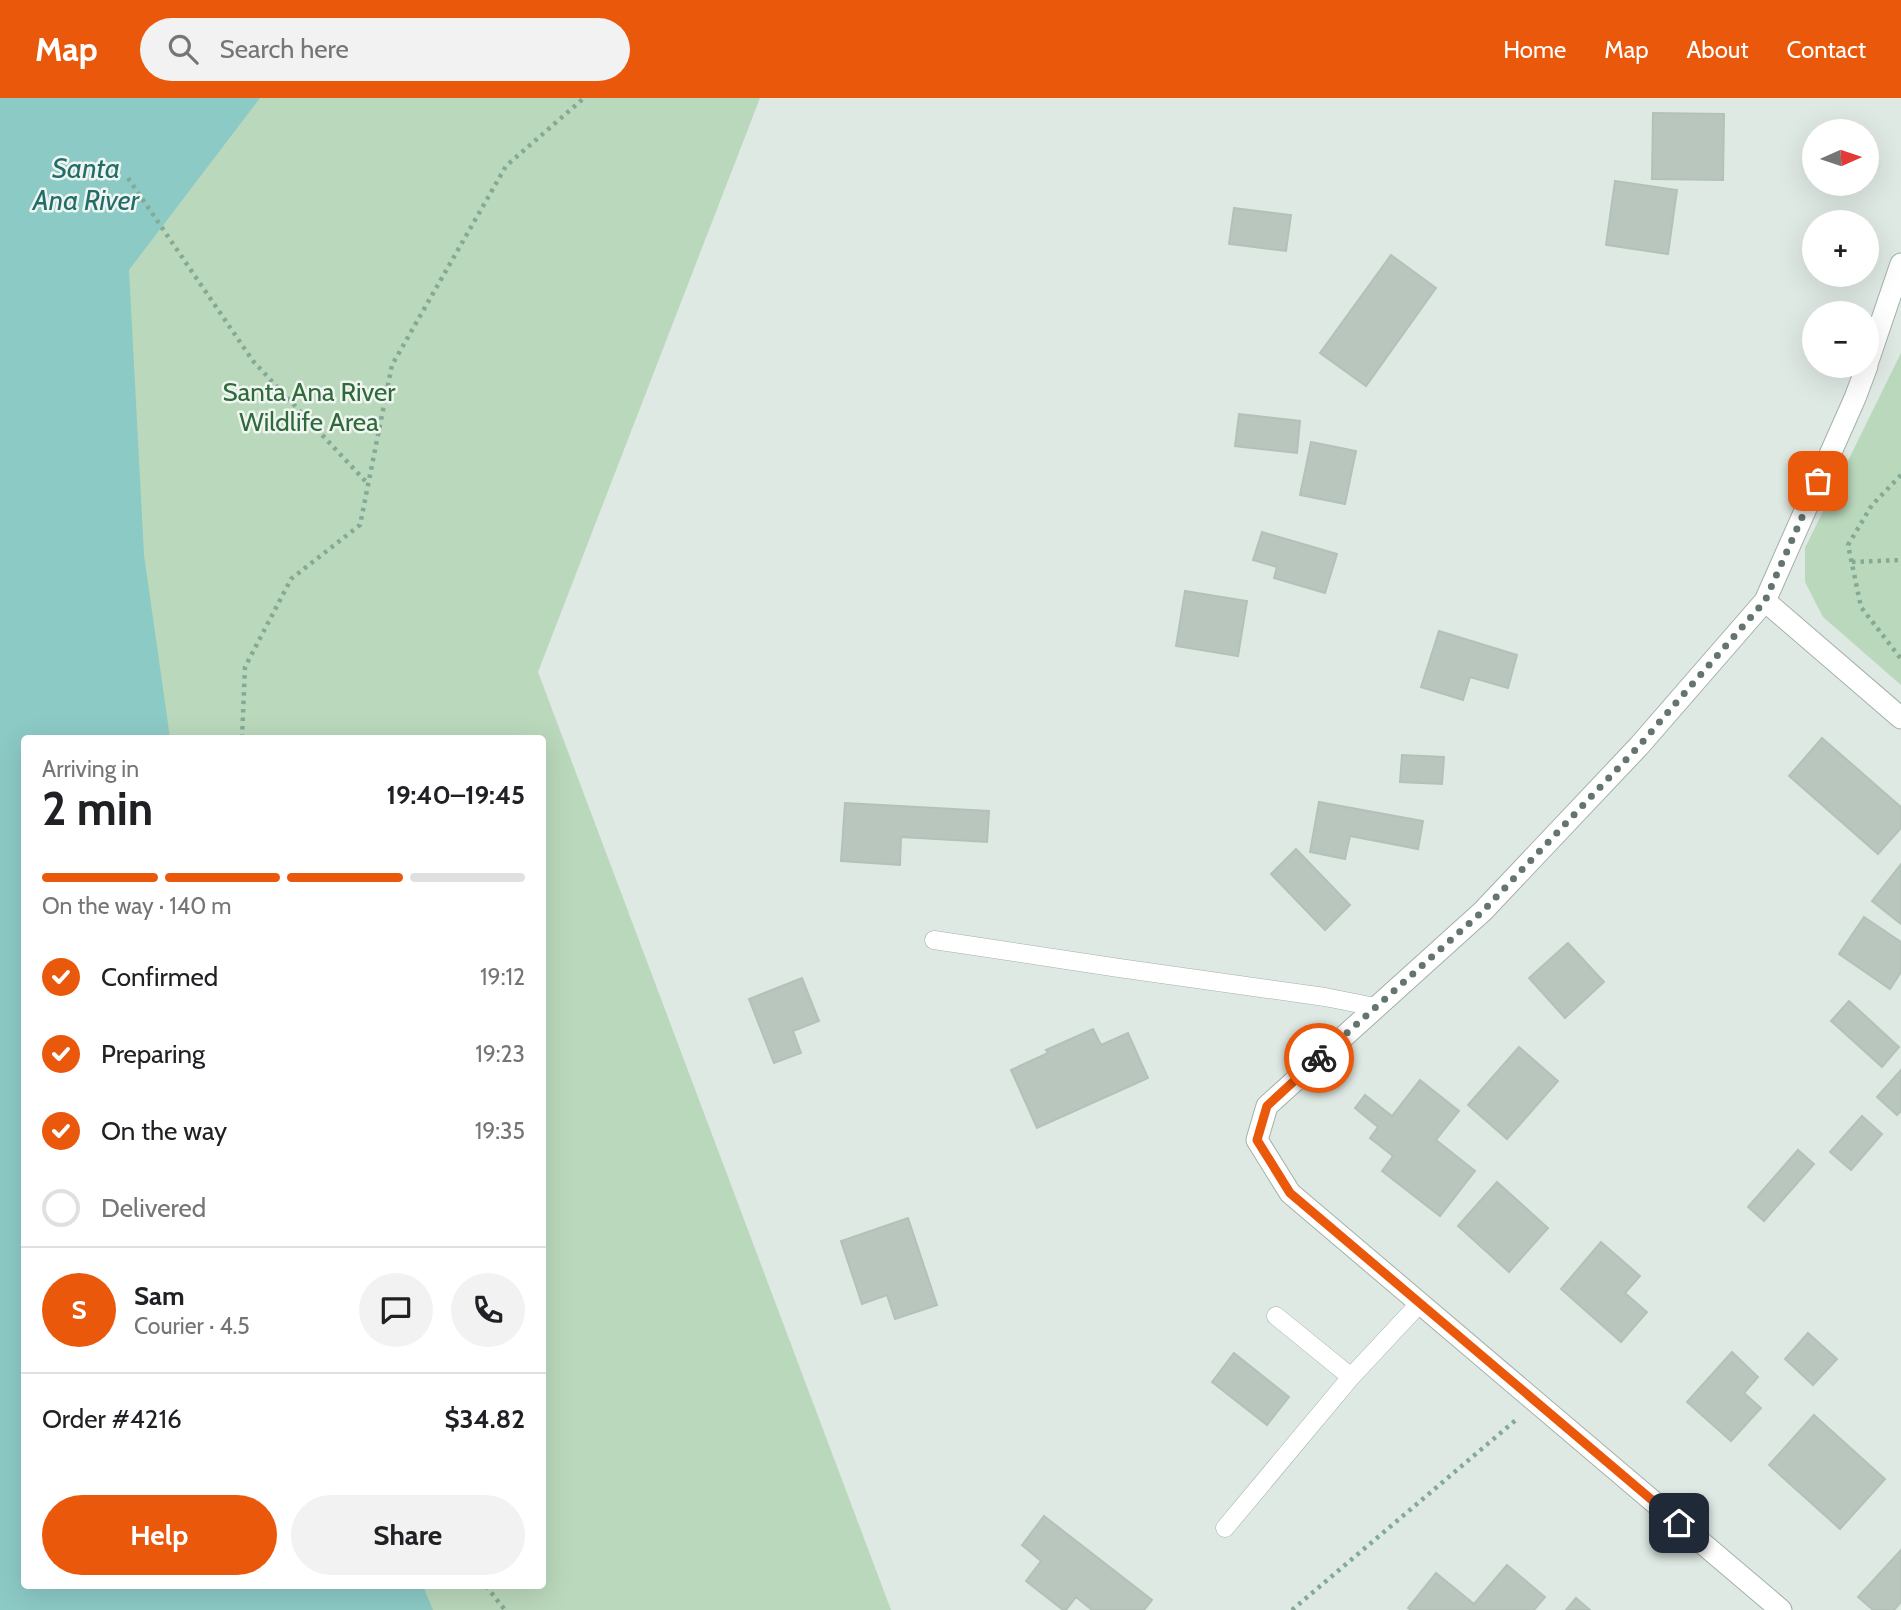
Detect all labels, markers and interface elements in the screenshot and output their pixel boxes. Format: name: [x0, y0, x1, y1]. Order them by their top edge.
search box: [140, 18, 630, 81]
text: Map: [35, 29, 98, 69]
icon: search: [164, 30, 202, 68]
text: Search here: [220, 33, 349, 65]
text: Home: [1503, 35, 1566, 64]
text: Map: [1604, 35, 1649, 64]
text: About: [1687, 35, 1749, 64]
text: Contact: [1787, 35, 1866, 64]
north arrow: [1802, 119, 1880, 196]
map controls: [1802, 119, 1879, 378]
water label: Santa Ana River: [31, 151, 141, 217]
button: +: [1802, 210, 1879, 287]
button: −: [1802, 301, 1879, 378]
park label: Santa Ana River Wildlife Area: [222, 376, 396, 438]
pin: [1788, 451, 1848, 511]
icon: bag: [1799, 462, 1837, 500]
text: Arriving in: [42, 755, 139, 783]
text: 19:40–19:45: [386, 779, 525, 811]
text: 2 min: [42, 781, 153, 837]
text: On the way · 140 m: [42, 892, 232, 920]
icon: check: [42, 958, 80, 996]
text: Confirmed: [101, 961, 218, 993]
text: 19:12: [480, 963, 525, 991]
courier: [1284, 1023, 1354, 1093]
icon: check: [42, 1035, 80, 1073]
text: Preparing: [101, 1038, 205, 1070]
icon: bike: [1300, 1039, 1338, 1077]
text: 19:23: [475, 1040, 525, 1068]
icon: check: [42, 1112, 80, 1150]
text: On the way: [101, 1115, 227, 1147]
text: 19:35: [475, 1117, 525, 1145]
text: Delivered: [101, 1192, 206, 1224]
button: chat: [359, 1273, 433, 1347]
button: phone: [451, 1273, 525, 1347]
text: Sam: [134, 1280, 185, 1312]
text: S: [71, 1294, 87, 1326]
text: Courier · 4.5: [134, 1312, 250, 1340]
text: Order #4216: [42, 1403, 182, 1435]
text: $34.82: [445, 1403, 525, 1435]
pin: [1649, 1493, 1709, 1553]
button: Help: [42, 1495, 277, 1575]
button: Share: [291, 1495, 525, 1575]
icon: home: [1660, 1504, 1698, 1542]

